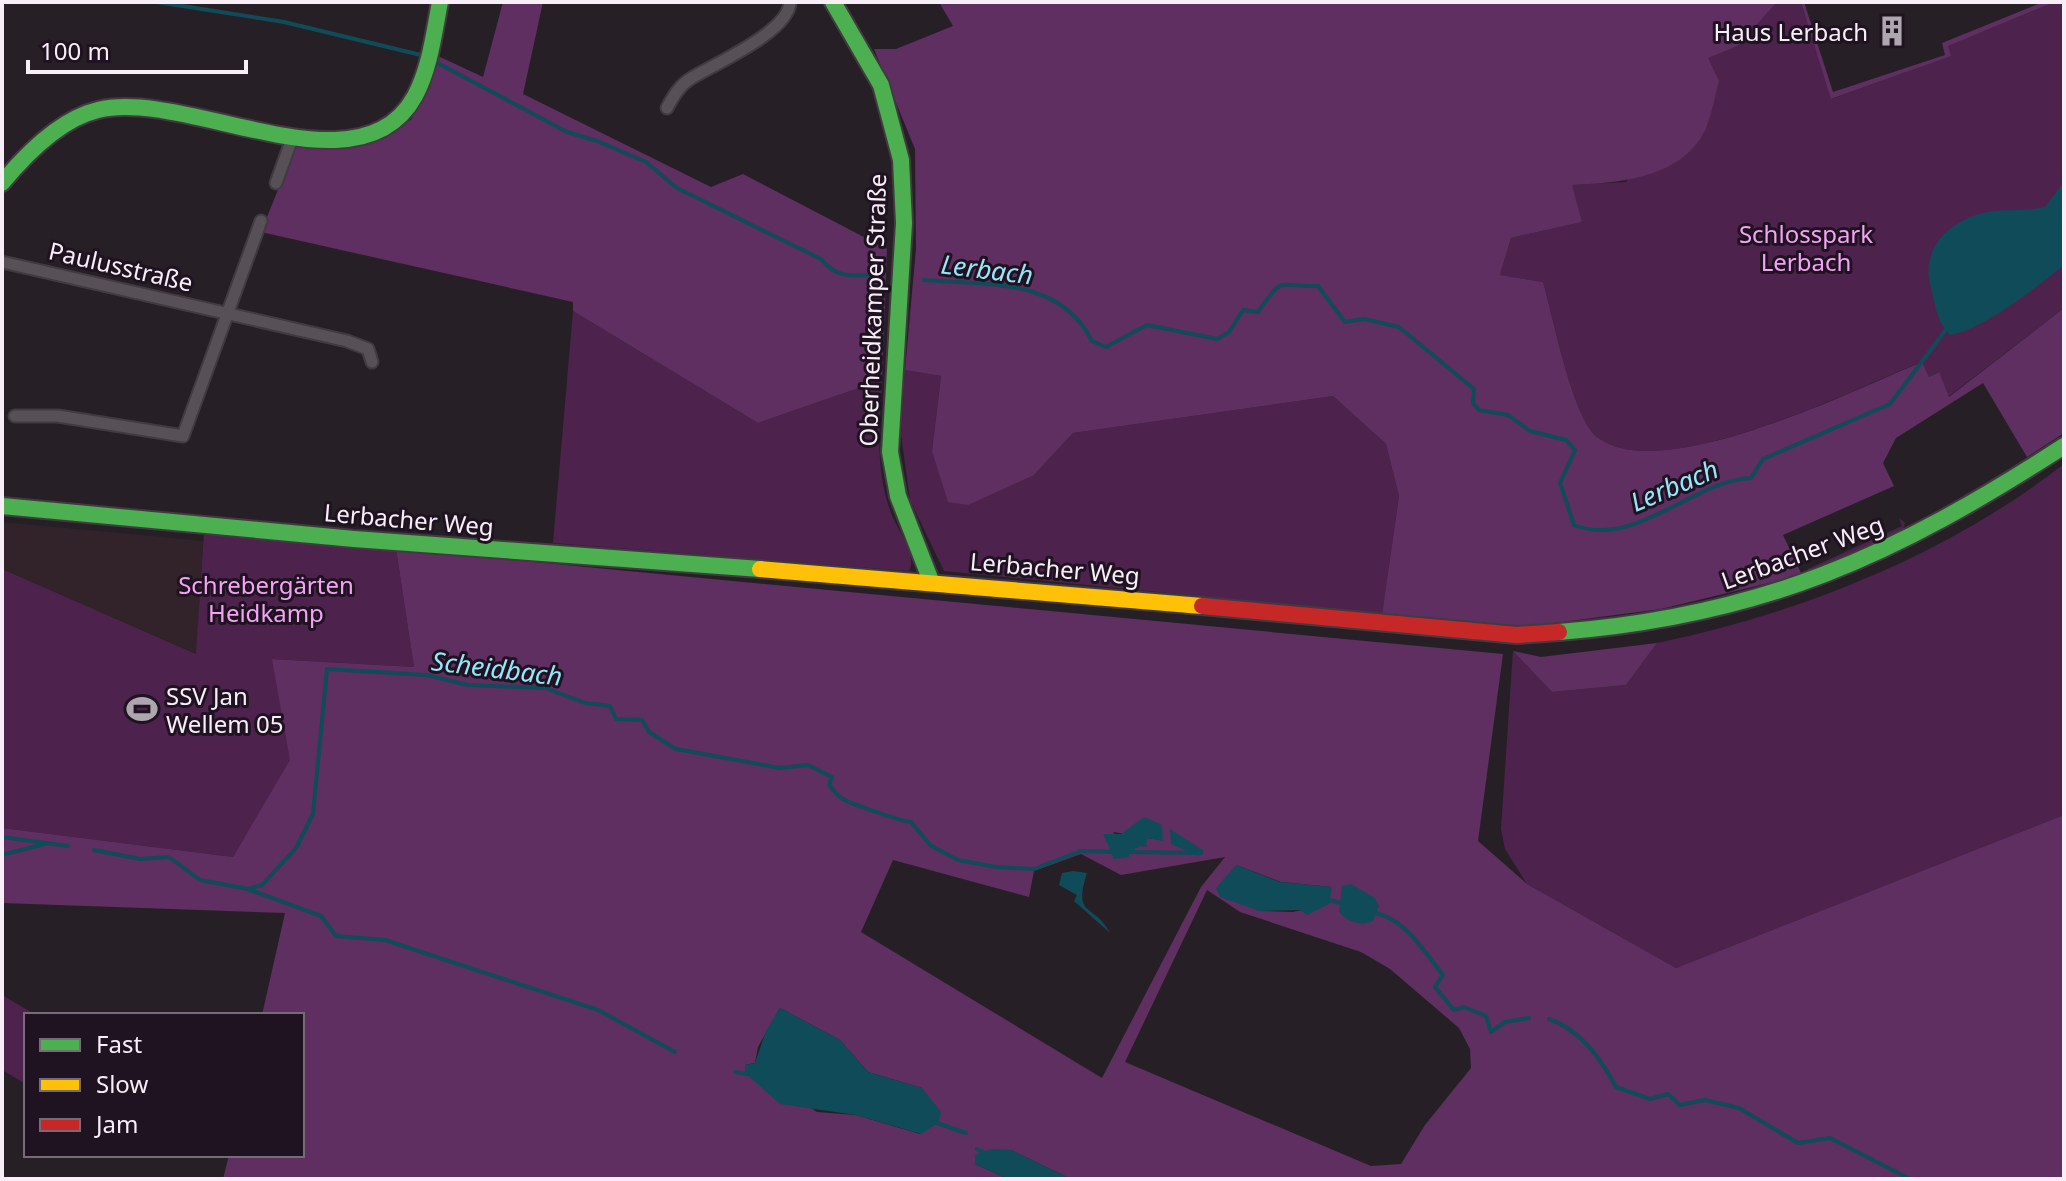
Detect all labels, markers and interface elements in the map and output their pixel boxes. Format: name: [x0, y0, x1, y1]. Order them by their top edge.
building icon: Haus Lerbach: [1875, 14, 1909, 48]
place label: Haus Lerbach: [1714, 15, 1868, 48]
scale bar: [28, 24, 246, 74]
text: 100 m: [40, 34, 110, 67]
street label: Oberheidkamper Straße: [851, 173, 893, 447]
park label: Schlosspark Lerbach: [1739, 217, 1873, 278]
street label: Paulusstraße: [46, 233, 196, 299]
water label: Lerbach: [939, 246, 1035, 292]
water label: Lerbach: [1624, 450, 1724, 520]
street label: Lerbacher Weg: [323, 495, 495, 543]
street label: Lerbacher Weg: [1716, 507, 1888, 597]
street label: Lerbacher Weg: [969, 544, 1141, 592]
park label: Schrebergärten Heidkamp: [178, 568, 354, 629]
water label: Scheidbach: [430, 642, 564, 694]
place label: SSV Jan Wellem 05: [166, 679, 283, 740]
sports icon: SSV Jan Wellem 05: [125, 692, 159, 726]
legend: [24, 1013, 304, 1157]
text: Fast: [96, 1027, 142, 1060]
text: Slow: [96, 1067, 148, 1100]
text: Jam: [94, 1107, 138, 1140]

